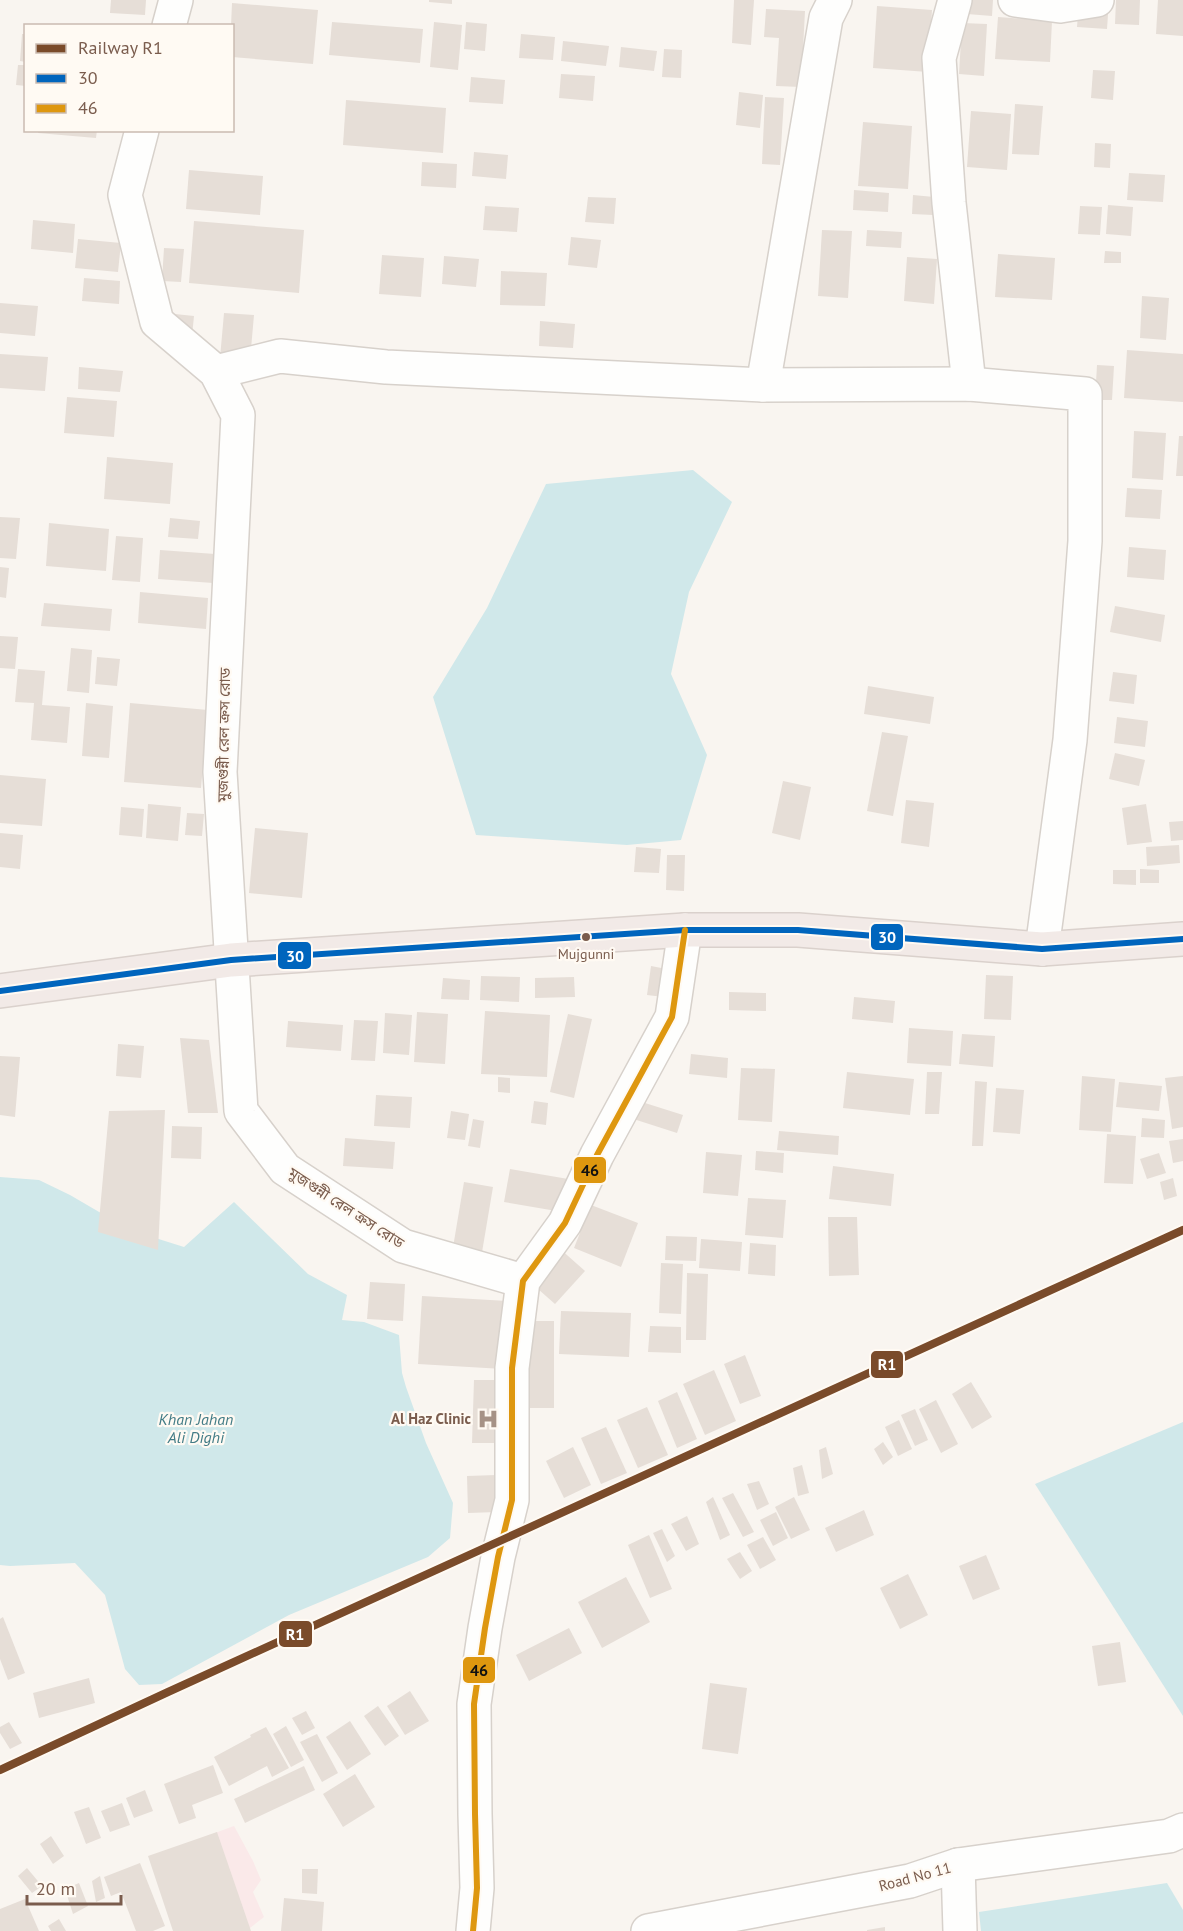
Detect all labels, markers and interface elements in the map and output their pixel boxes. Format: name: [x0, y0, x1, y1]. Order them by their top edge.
legend: [24, 24, 234, 132]
text: Railway R1: [78, 36, 163, 59]
text: 30: [78, 66, 98, 89]
text: 46: [78, 96, 98, 119]
street label: মুজগুন্নী রেল ক্রস রোড: [213, 667, 234, 803]
line badge: 30: [870, 923, 904, 951]
text: 30: [878, 927, 896, 947]
marker: Mujgunni: [580, 931, 592, 943]
line badge: 30: [277, 941, 312, 970]
place label: Mujgunni: [558, 945, 614, 963]
text: 30: [286, 946, 304, 966]
line badge: 46: [573, 1156, 607, 1184]
text: 46: [581, 1160, 599, 1180]
street label: মুজগুন্নী রেল ক্রস রোড: [284, 1162, 408, 1252]
line badge: R1: [870, 1350, 904, 1379]
text: R1: [878, 1354, 896, 1374]
hospital icon: Al Haz Clinic: [476, 1407, 500, 1431]
water label: Khan Jahan Ali Dighi: [159, 1409, 233, 1447]
place label: Al Haz Clinic: [391, 1409, 471, 1428]
line badge: R1: [278, 1620, 313, 1648]
text: R1: [286, 1624, 304, 1644]
line badge: 46: [462, 1656, 496, 1684]
text: 46: [470, 1660, 488, 1680]
street label: Road No 11: [877, 1858, 953, 1895]
scale bar: [27, 1868, 122, 1906]
text: 20 m: [36, 1877, 75, 1900]

